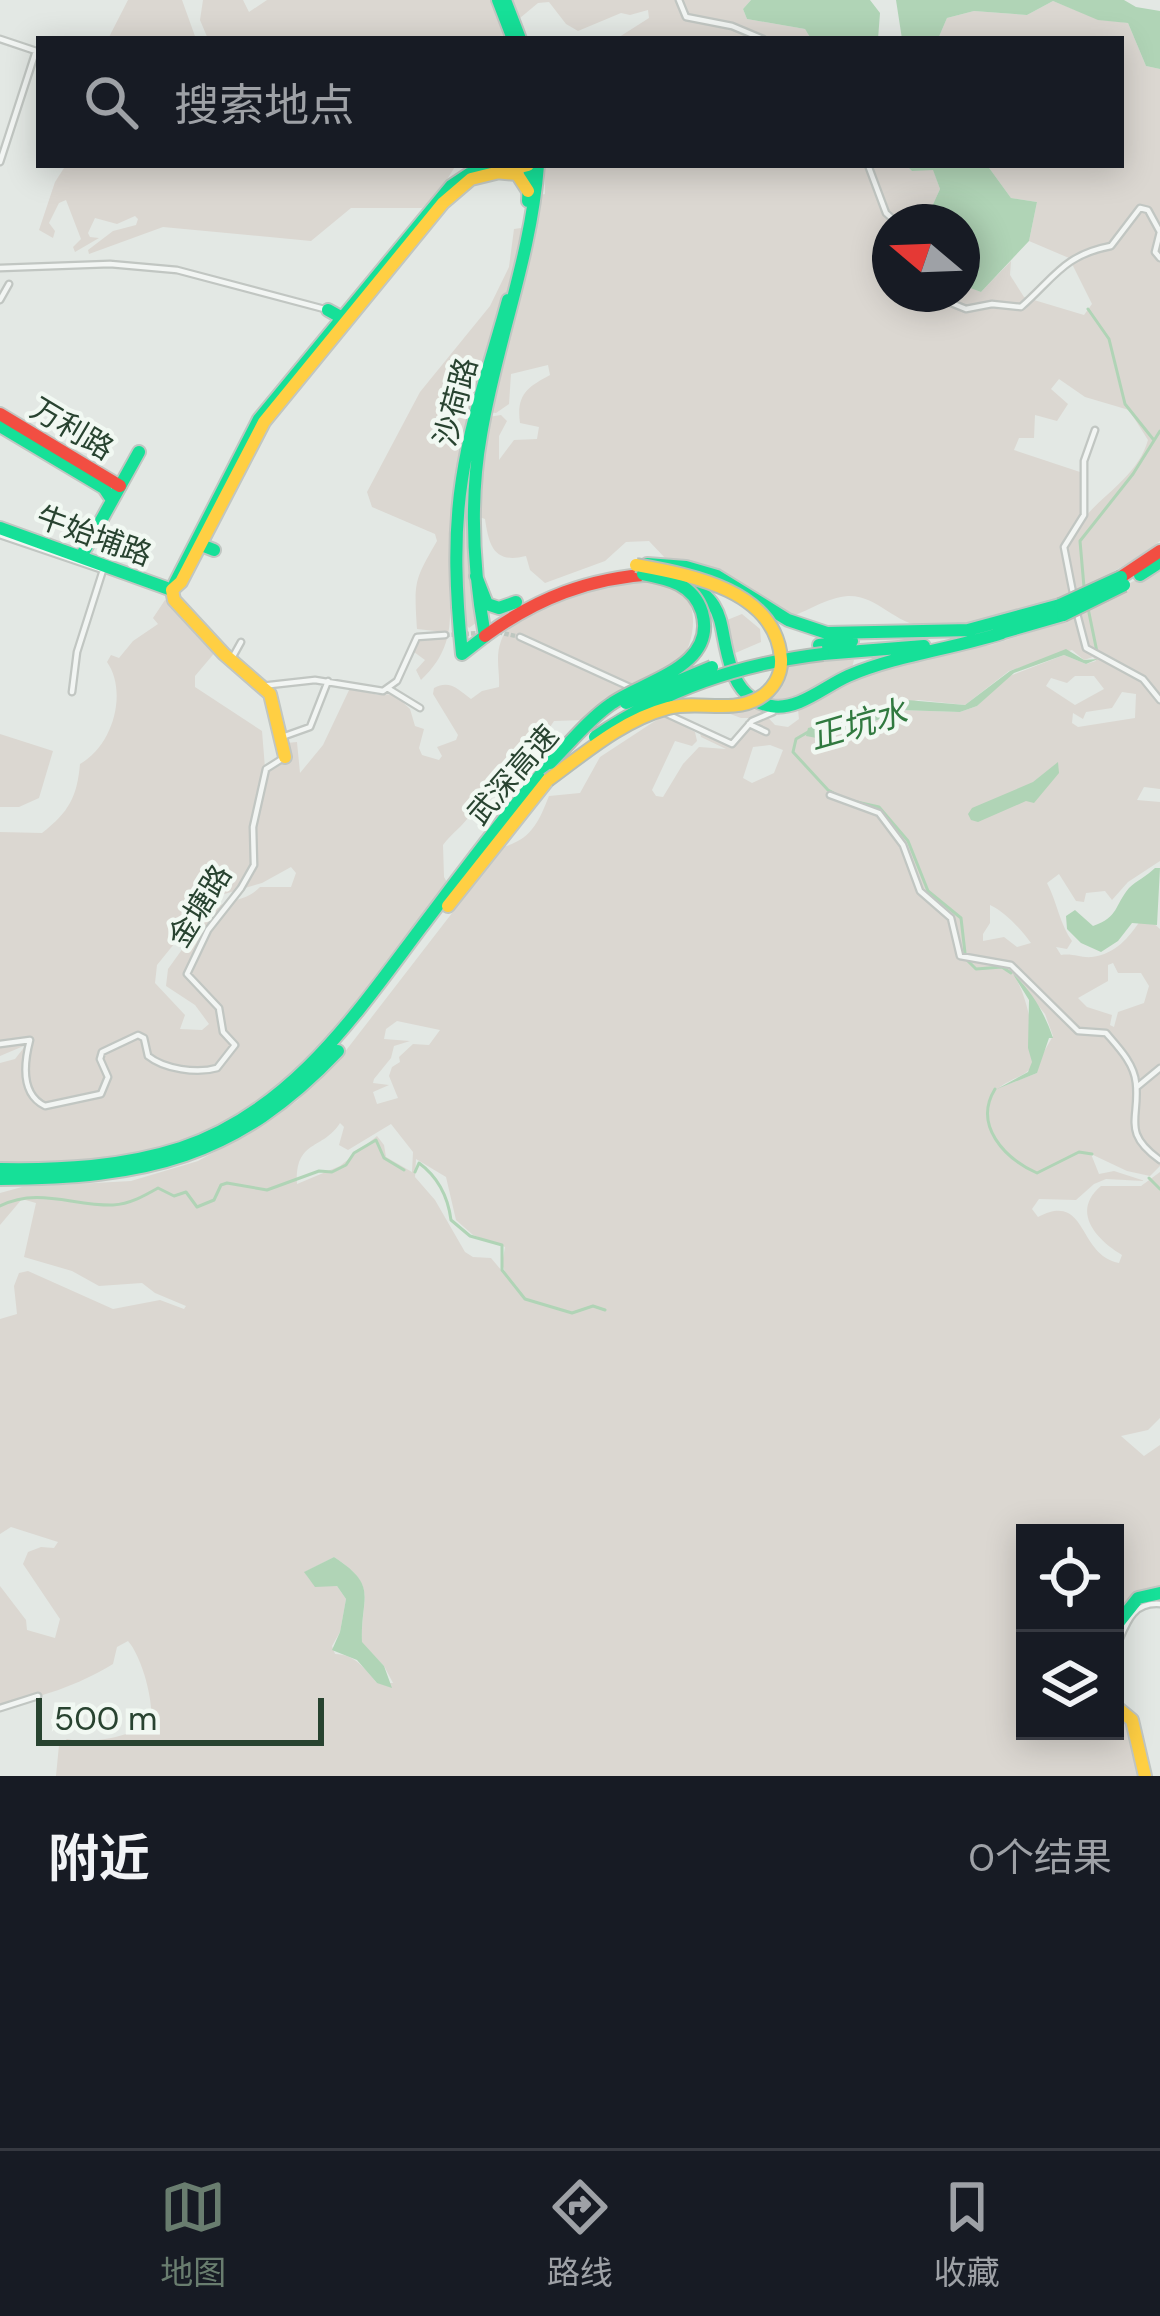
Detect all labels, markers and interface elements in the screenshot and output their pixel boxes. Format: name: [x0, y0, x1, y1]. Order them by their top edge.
search box: [36, 36, 1124, 168]
icon: search: [78, 69, 144, 135]
text: 搜索地点: [174, 76, 354, 135]
north arrow: [872, 204, 980, 312]
street label: 沙荷路: [425, 353, 486, 450]
street label: 万利路: [24, 389, 121, 468]
street label: 牛始埔路: [31, 497, 157, 574]
water label: 正坑水: [805, 690, 914, 759]
street label: 武深高速: [459, 717, 567, 833]
street label: 金塘路: [159, 857, 240, 954]
map controls: [1016, 1524, 1124, 1740]
button: locate: [1016, 1524, 1124, 1632]
button: layers: [1016, 1632, 1124, 1740]
scale bar: [36, 1692, 324, 1745]
text: 500 m: [54, 1697, 157, 1740]
text: 附近: [48, 1825, 150, 1892]
text: 0个结果: [968, 1832, 1112, 1883]
tab: 地图: [160, 2174, 226, 2294]
tab: 路线: [547, 2174, 613, 2294]
tab: 收藏: [934, 2174, 1000, 2294]

